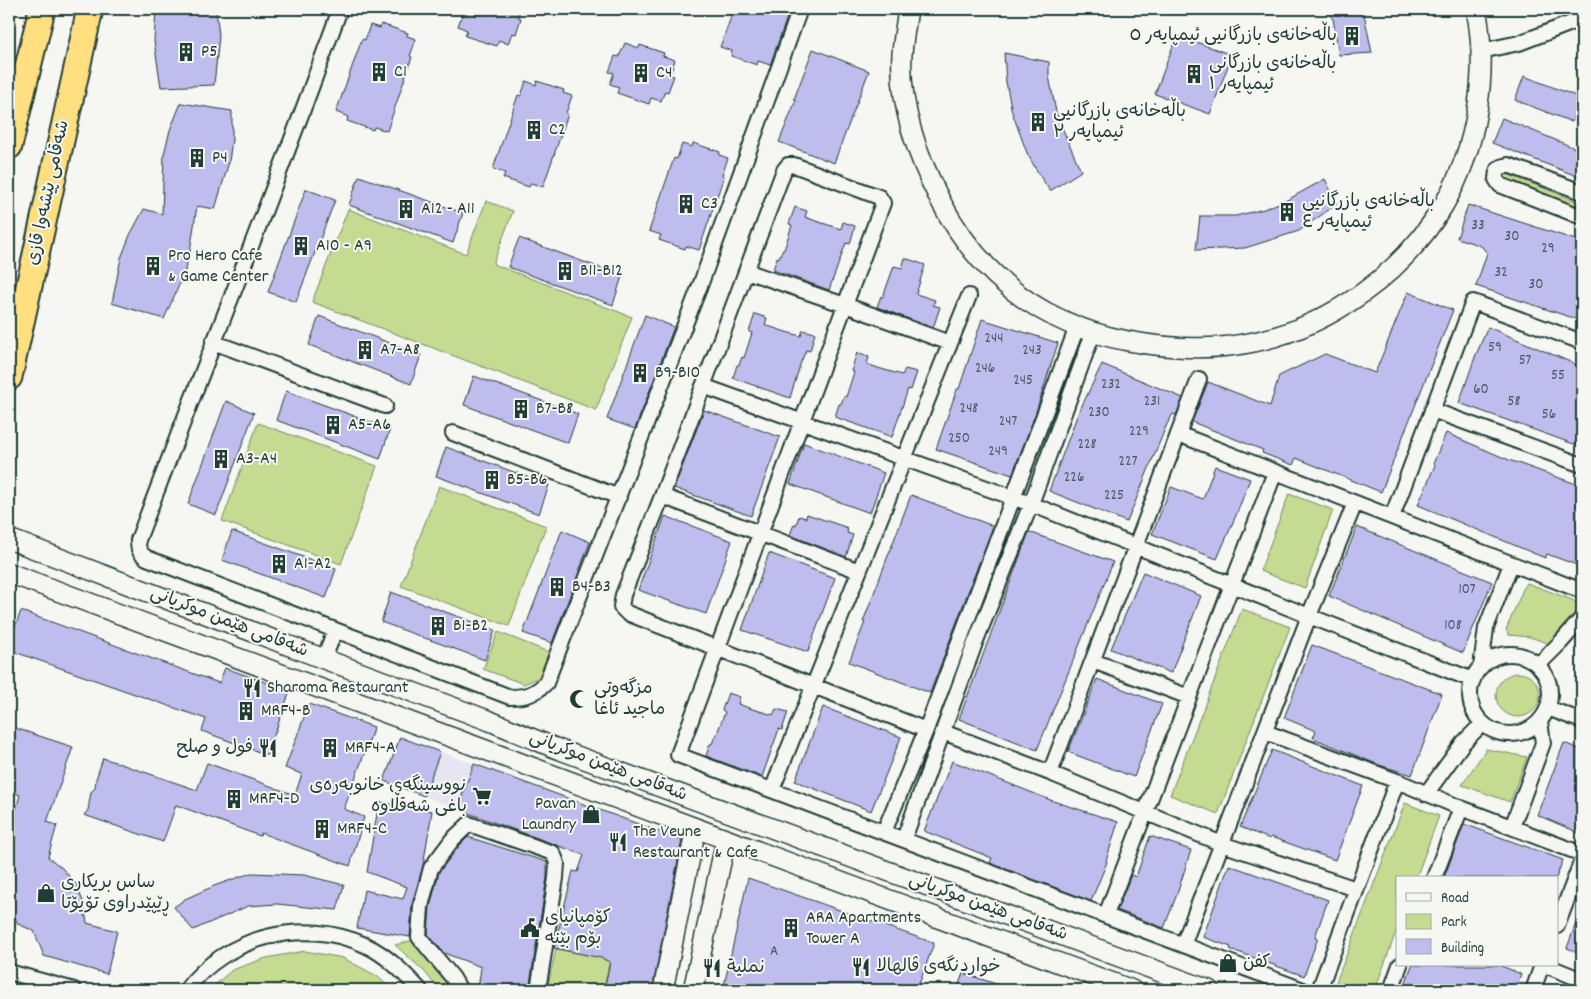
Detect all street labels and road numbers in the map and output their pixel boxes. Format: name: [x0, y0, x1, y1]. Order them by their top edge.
street label: شەقامی پێشەوا قازی: [21, 118, 77, 268]
street label: شەقامی هێمن موکریانی: [147, 581, 311, 665]
street label: شەقامی هێمن موکریانی: [526, 725, 690, 809]
street label: شەقامی هێمن موکریانی: [905, 868, 1071, 948]

